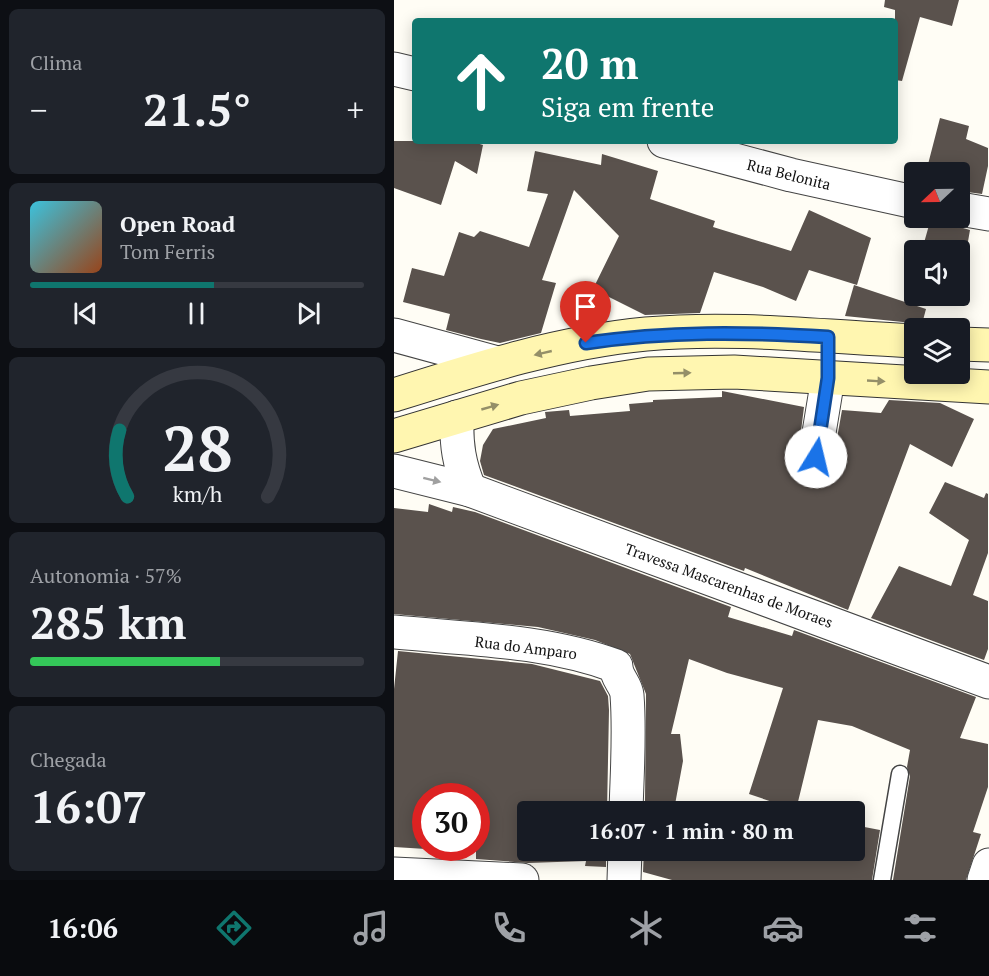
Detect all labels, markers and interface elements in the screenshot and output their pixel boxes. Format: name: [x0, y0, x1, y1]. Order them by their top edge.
text: 20 m: [541, 35, 639, 91]
icon: ahead: [442, 42, 520, 120]
text: Clima: [30, 49, 82, 76]
text: 21.5°: [143, 79, 251, 139]
text: −: [30, 88, 48, 131]
text: +: [346, 88, 364, 131]
text: Siga em frente: [541, 89, 714, 125]
street label: Rua Belonita: [745, 154, 833, 194]
north arrow: [904, 162, 970, 228]
map controls: [904, 162, 970, 384]
text: Open Road: [120, 209, 235, 238]
text: Tom Ferris: [120, 238, 215, 265]
button: sound: [904, 240, 970, 306]
pin: [560, 281, 611, 343]
icon: arrive: [569, 290, 602, 323]
icon: previous: [69, 297, 102, 330]
icon: pause: [180, 297, 213, 330]
icon: next: [292, 297, 325, 330]
button: layers: [904, 318, 970, 384]
one-way arrow: [534, 348, 552, 358]
one-way arrow: [672, 368, 691, 378]
one-way arrow: [867, 376, 886, 385]
one-way arrow: [481, 402, 499, 411]
text: 28: [162, 406, 232, 489]
position arrow: [784, 425, 848, 489]
one-way arrow: [423, 476, 441, 486]
text: km/h: [172, 480, 222, 508]
street label: Travessa Mascarenhas de Moraes: [622, 538, 836, 632]
text: Autonomia · 57%: [30, 562, 182, 589]
text: 285 km: [30, 592, 186, 652]
street label: Rua do Amparo: [474, 631, 578, 663]
text: Chegada: [30, 746, 107, 773]
text: 16:07: [30, 776, 147, 836]
speed limit sign: 30: [412, 783, 490, 861]
text: 16:07 · 1 min · 80 m: [588, 816, 794, 845]
icon: directions: [213, 907, 255, 949]
icon: music: [350, 907, 392, 949]
icon: phone: [488, 907, 530, 949]
icon: climate: [625, 907, 667, 949]
icon: car: [762, 907, 804, 949]
icon: filters: [899, 907, 941, 949]
text: 16:06: [48, 910, 118, 946]

